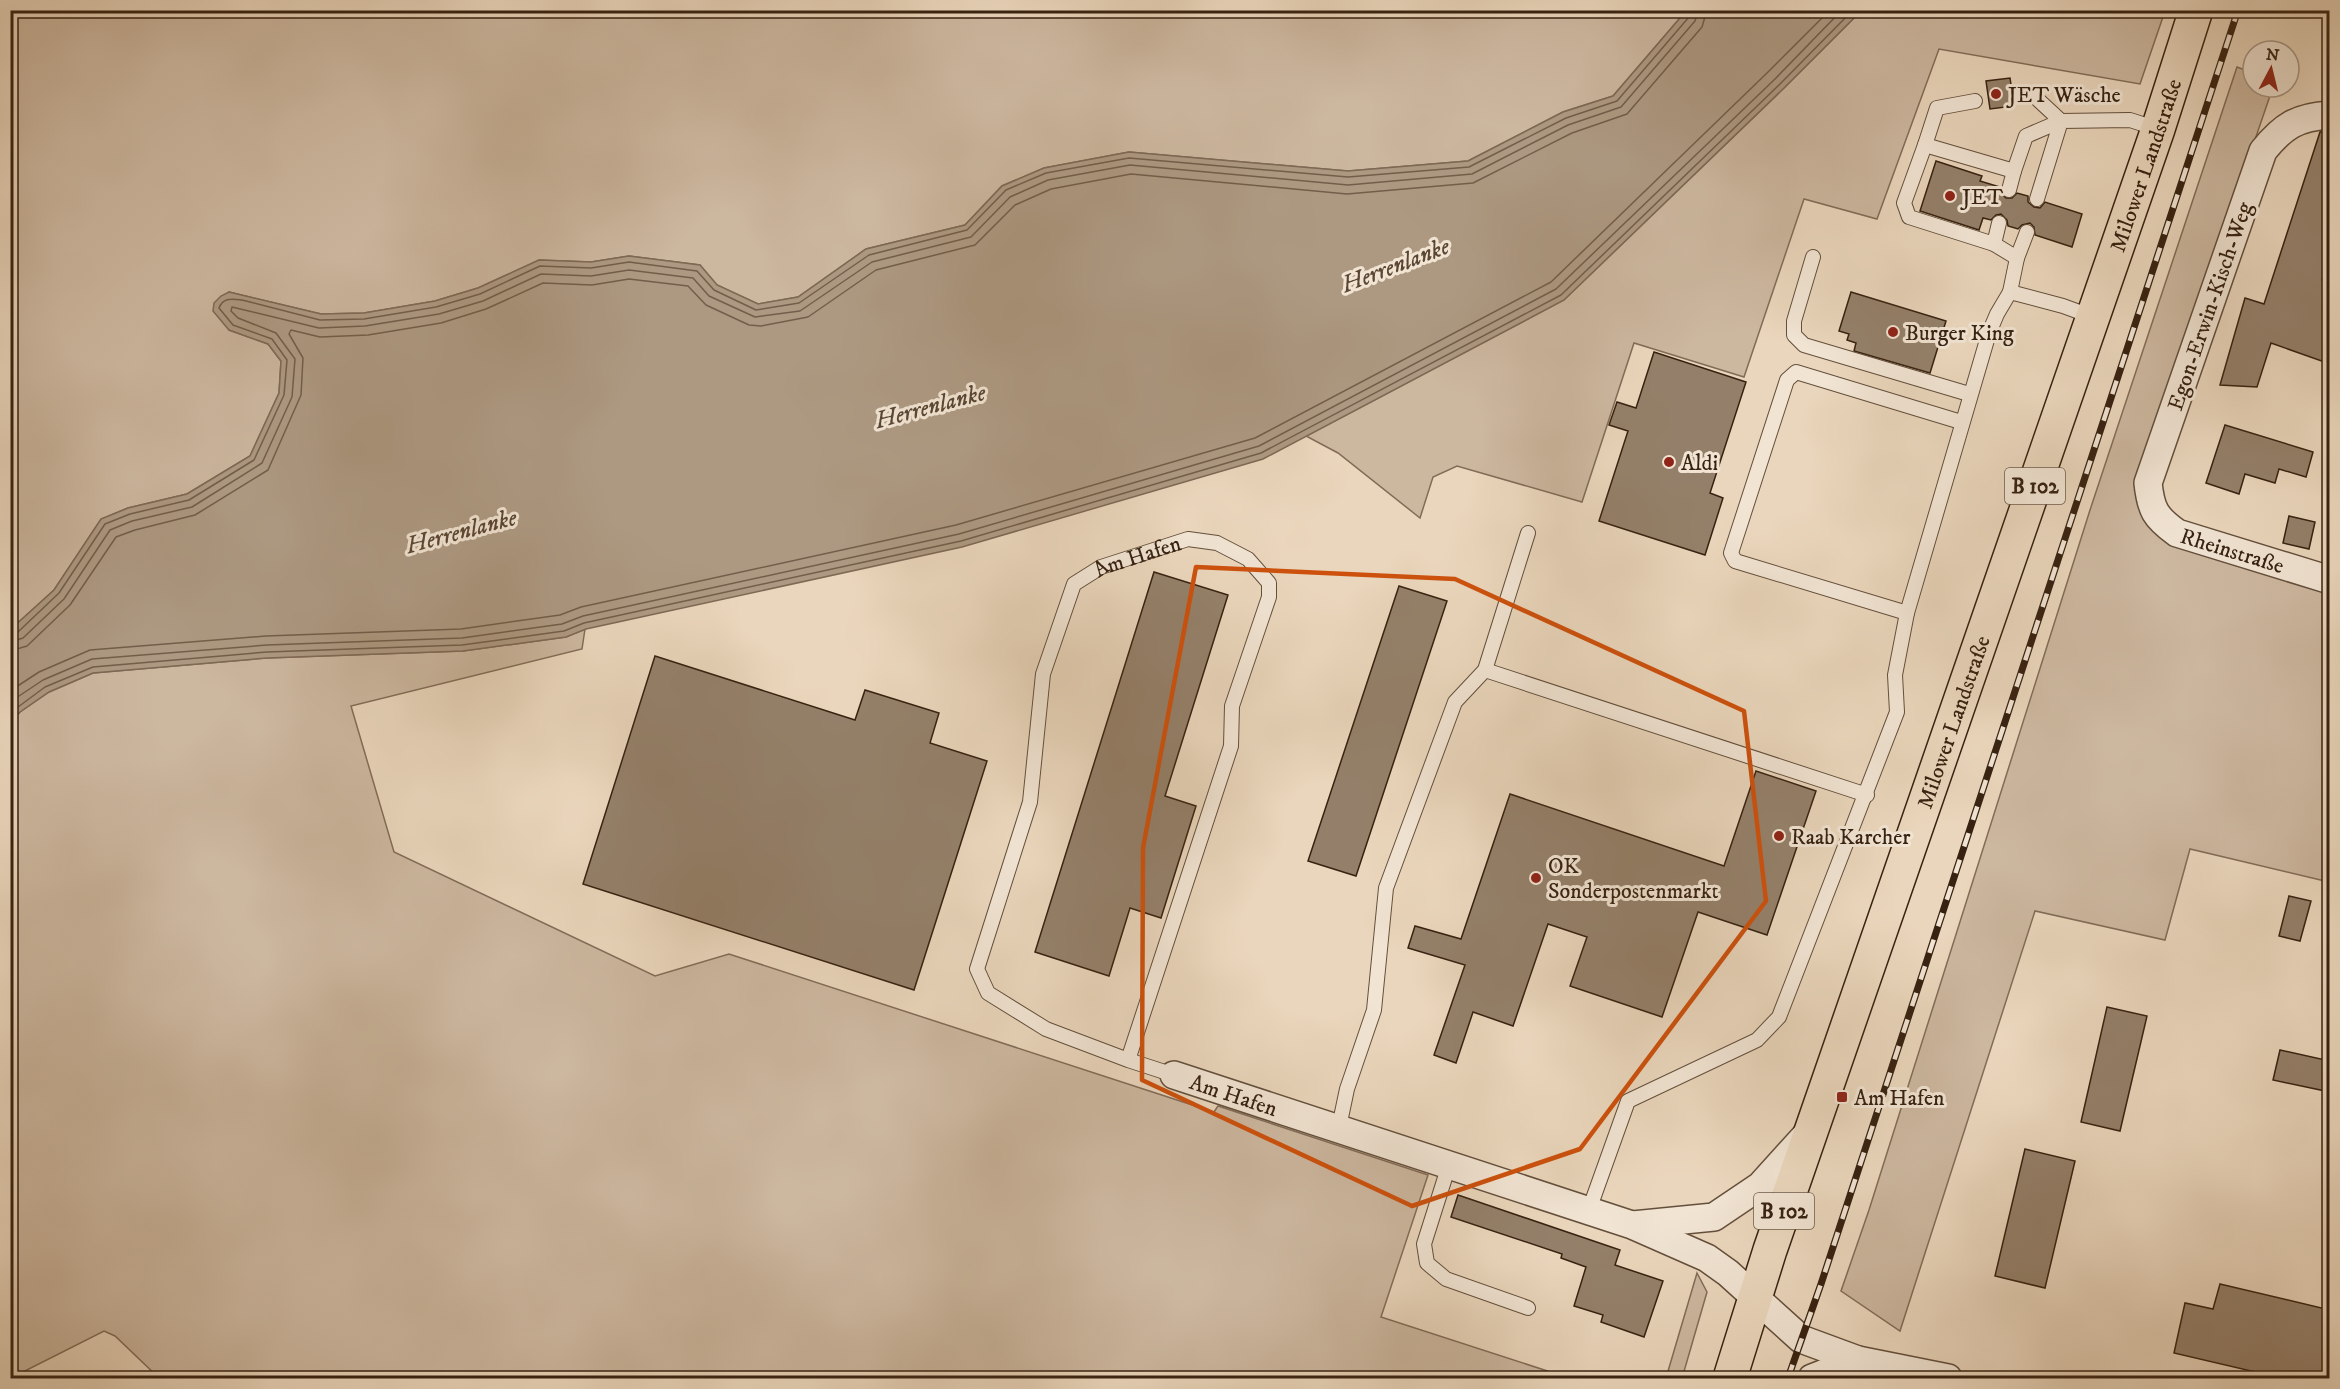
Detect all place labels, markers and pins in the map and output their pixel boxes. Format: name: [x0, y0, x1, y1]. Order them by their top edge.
place label: JET Wäsche: [2006, 82, 2121, 109]
marker: JET Wäsche: [1989, 87, 2003, 101]
place label: JET: [1960, 184, 2003, 211]
marker: JET: [1943, 189, 1957, 203]
place label: Burger King: [1905, 320, 2014, 347]
marker: Burger King: [1886, 325, 1900, 339]
place label: Aldi: [1681, 450, 1718, 477]
marker: Aldi: [1662, 455, 1676, 469]
place label: Raab Karcher: [1791, 824, 1911, 851]
marker: Raab Karcher: [1772, 829, 1786, 843]
place label: OK Sonderpostenmarkt: [1548, 853, 1718, 905]
marker: OK Sonderpostenmarkt: [1529, 871, 1543, 885]
place label: Am Hafen: [1854, 1085, 1945, 1112]
marker: Am Hafen: [1835, 1090, 1849, 1104]

